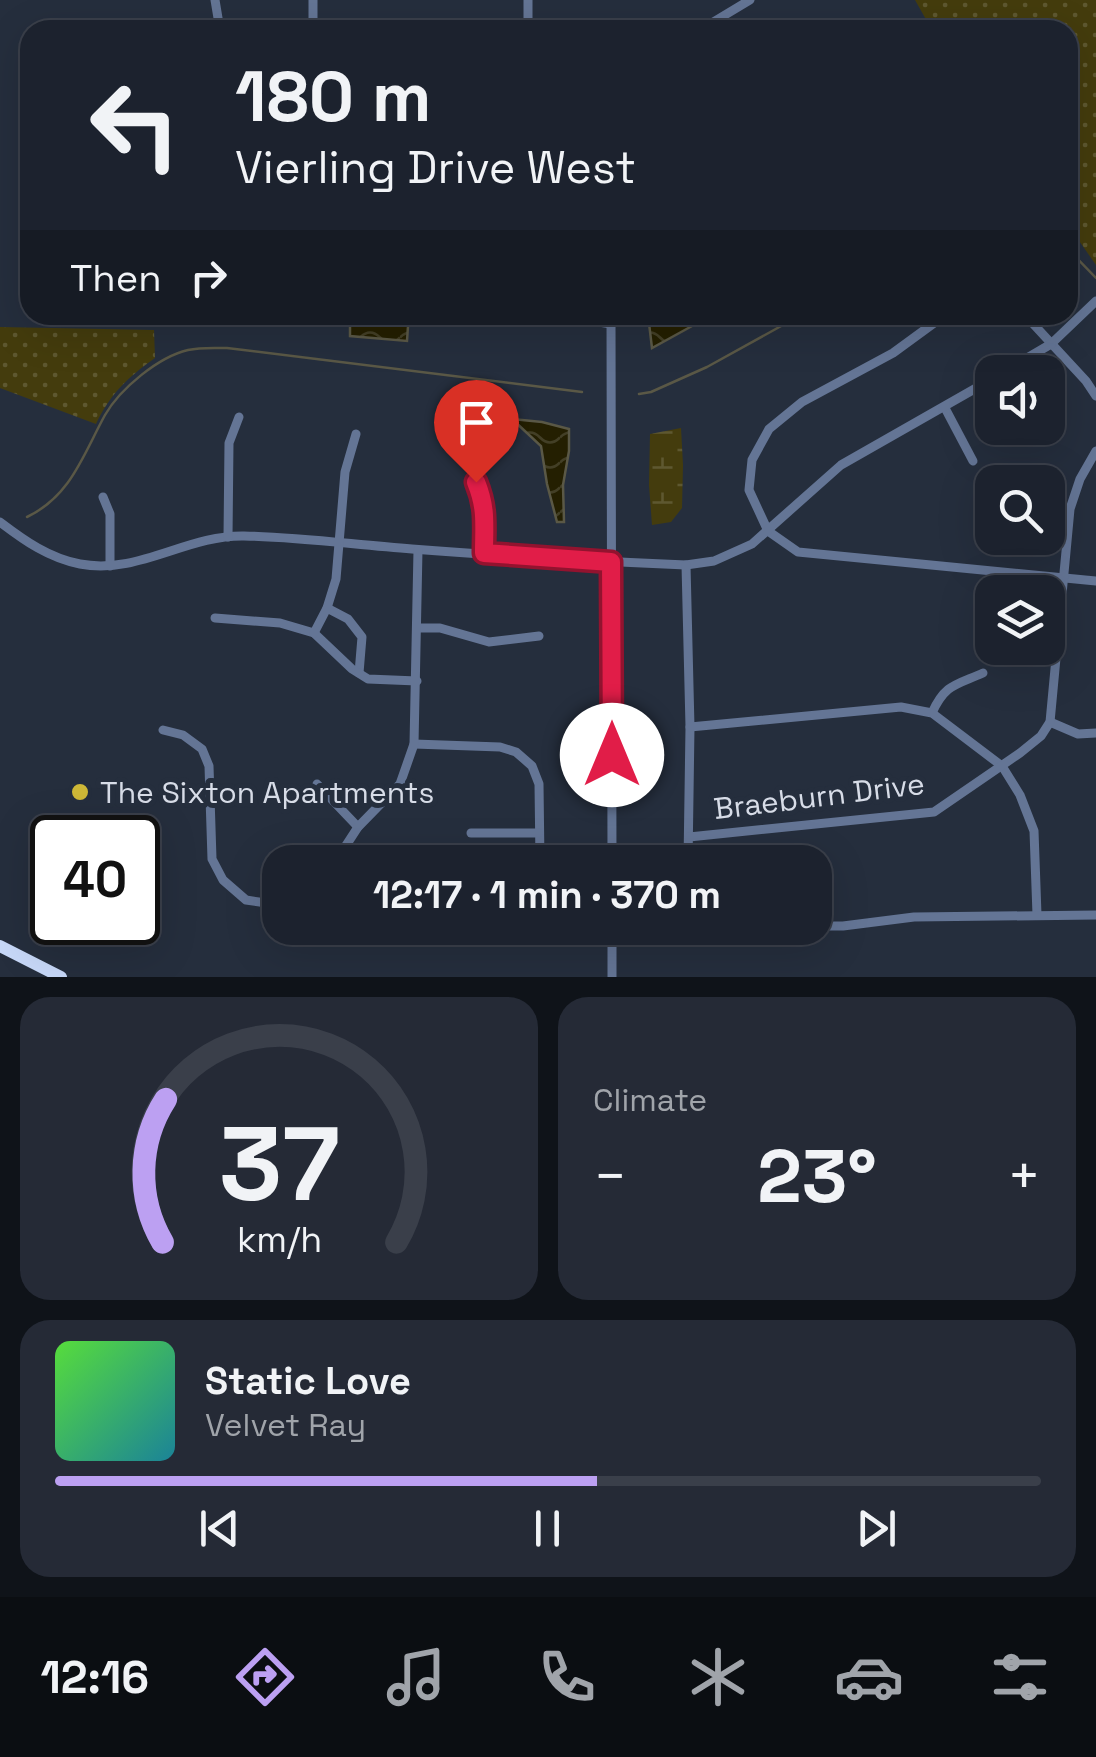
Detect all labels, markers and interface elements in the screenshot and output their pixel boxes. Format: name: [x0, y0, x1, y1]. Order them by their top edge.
text: 180 m: [235, 52, 432, 141]
icon: left: [70, 60, 200, 190]
text: Vierling Drive West: [235, 139, 636, 196]
icon: right: [181, 250, 236, 305]
text: Then: [70, 254, 161, 302]
map controls: [975, 355, 1065, 665]
button: sound: [975, 355, 1065, 445]
pin: [434, 380, 519, 483]
icon: arrive: [449, 395, 504, 450]
button: search: [975, 465, 1065, 555]
button: layers: [975, 575, 1065, 665]
position arrow: [560, 703, 664, 807]
street label: Braeburn Drive: [711, 764, 927, 828]
place label: The Sixton Apartments: [100, 773, 434, 812]
marker: The Sixton Apartments: [69, 781, 91, 803]
speed limit sign: 40: [30, 815, 160, 945]
text: 12:17 · 1 min · 370 m: [373, 871, 721, 919]
text: Climate: [593, 1080, 707, 1120]
text: 37: [219, 1098, 339, 1230]
text: 23°: [757, 1128, 877, 1224]
text: −: [593, 1141, 627, 1211]
text: +: [1007, 1141, 1041, 1211]
text: km/h: [236, 1217, 322, 1262]
text: Static Love: [205, 1357, 411, 1405]
text: Velvet Ray: [205, 1405, 366, 1445]
icon: previous: [192, 1501, 247, 1556]
icon: pause: [520, 1501, 575, 1556]
icon: next: [849, 1501, 904, 1556]
icon: directions: [230, 1642, 300, 1712]
icon: music: [381, 1642, 451, 1712]
icon: phone: [532, 1642, 602, 1712]
icon: climate: [683, 1642, 753, 1712]
icon: car: [834, 1642, 904, 1712]
icon: filters: [985, 1642, 1055, 1712]
text: 12:16: [41, 1649, 149, 1706]

